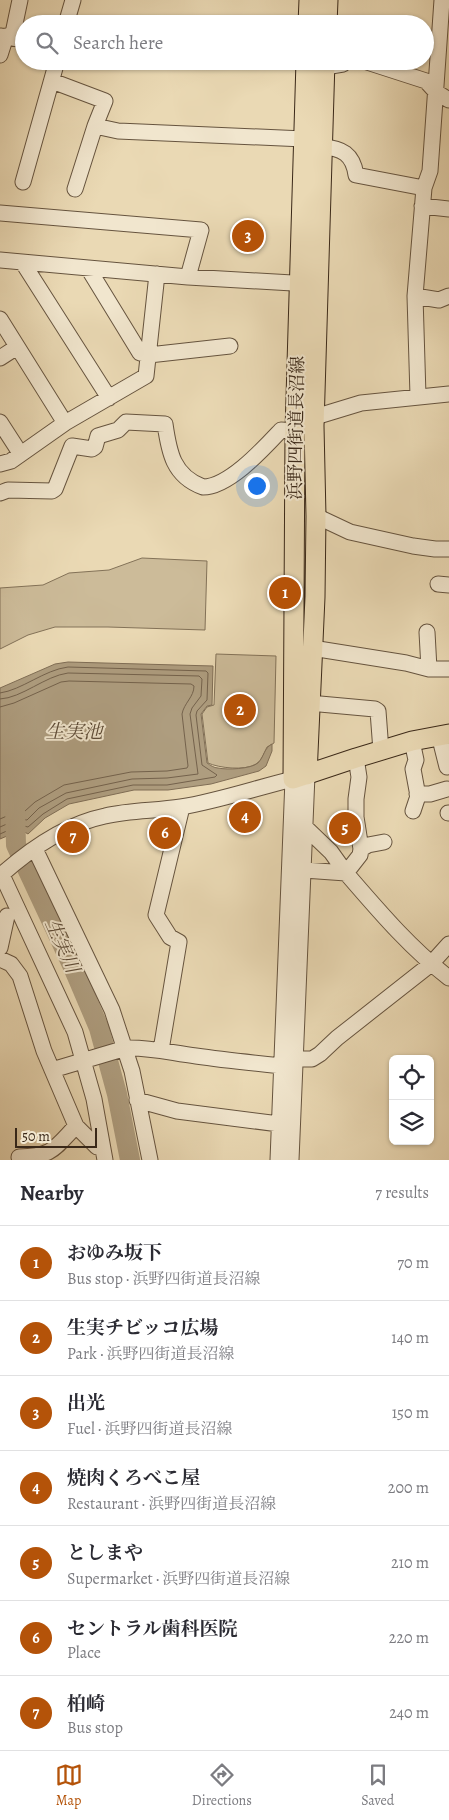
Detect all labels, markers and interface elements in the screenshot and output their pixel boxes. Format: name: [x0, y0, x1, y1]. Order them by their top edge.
search box: [15, 15, 434, 70]
icon: search: [33, 29, 61, 57]
text: Search here: [73, 30, 163, 56]
pin: 3: [232, 217, 264, 255]
street label: 浜野四街道長沼線: [283, 356, 309, 500]
your location: [244, 473, 270, 499]
pin: 1: [269, 574, 301, 612]
pin: 2: [224, 691, 256, 729]
water label: 生実池: [45, 719, 104, 745]
pin: 4: [229, 798, 261, 836]
pin: 5: [329, 809, 361, 847]
pin: 6: [149, 814, 181, 852]
pin: 7: [57, 818, 89, 856]
water label: 生実川: [39, 915, 86, 979]
map controls: [389, 1055, 434, 1145]
button: locate: [389, 1055, 434, 1100]
button: layers: [389, 1100, 434, 1145]
scale bar: [15, 1125, 98, 1148]
text: 50 m: [22, 1127, 50, 1146]
text: Nearby: [20, 1179, 83, 1207]
text: 7 results: [375, 1182, 429, 1204]
text: おゆみ坂下: [67, 1240, 162, 1266]
text: 1: [33, 1252, 39, 1274]
text: 70 m: [397, 1252, 429, 1274]
text: Bus stop · 浜野四街道長沼線: [67, 1268, 260, 1290]
text: 生実チビッコ広場: [67, 1315, 218, 1341]
text: 2: [32, 1327, 40, 1349]
text: 140 m: [391, 1327, 429, 1349]
text: Park · 浜野四街道長沼線: [67, 1343, 235, 1365]
text: 出光: [67, 1390, 105, 1416]
text: 3: [33, 1402, 39, 1424]
text: 150 m: [392, 1402, 429, 1424]
text: Fuel · 浜野四街道長沼線: [67, 1418, 232, 1440]
text: 焼肉くろべこ屋: [67, 1465, 200, 1491]
text: 4: [32, 1477, 40, 1499]
text: 200 m: [388, 1477, 429, 1499]
text: Restaurant · 浜野四街道長沼線: [67, 1493, 276, 1515]
text: としまや: [67, 1540, 143, 1566]
text: 5: [33, 1552, 39, 1574]
text: 210 m: [391, 1552, 429, 1574]
text: Supermarket · 浜野四街道長沼線: [67, 1568, 290, 1590]
text: セントラル歯科医院: [67, 1616, 237, 1642]
text: 6: [32, 1627, 40, 1649]
text: 220 m: [389, 1627, 429, 1649]
text: Place: [67, 1642, 101, 1664]
text: 柏崎: [67, 1691, 105, 1717]
text: 7: [33, 1702, 39, 1724]
text: 240 m: [389, 1702, 429, 1724]
text: Bus stop: [67, 1717, 123, 1739]
tab: Map: [55, 1761, 83, 1810]
tab: Directions: [192, 1761, 252, 1810]
tab: Saved: [361, 1761, 394, 1810]

